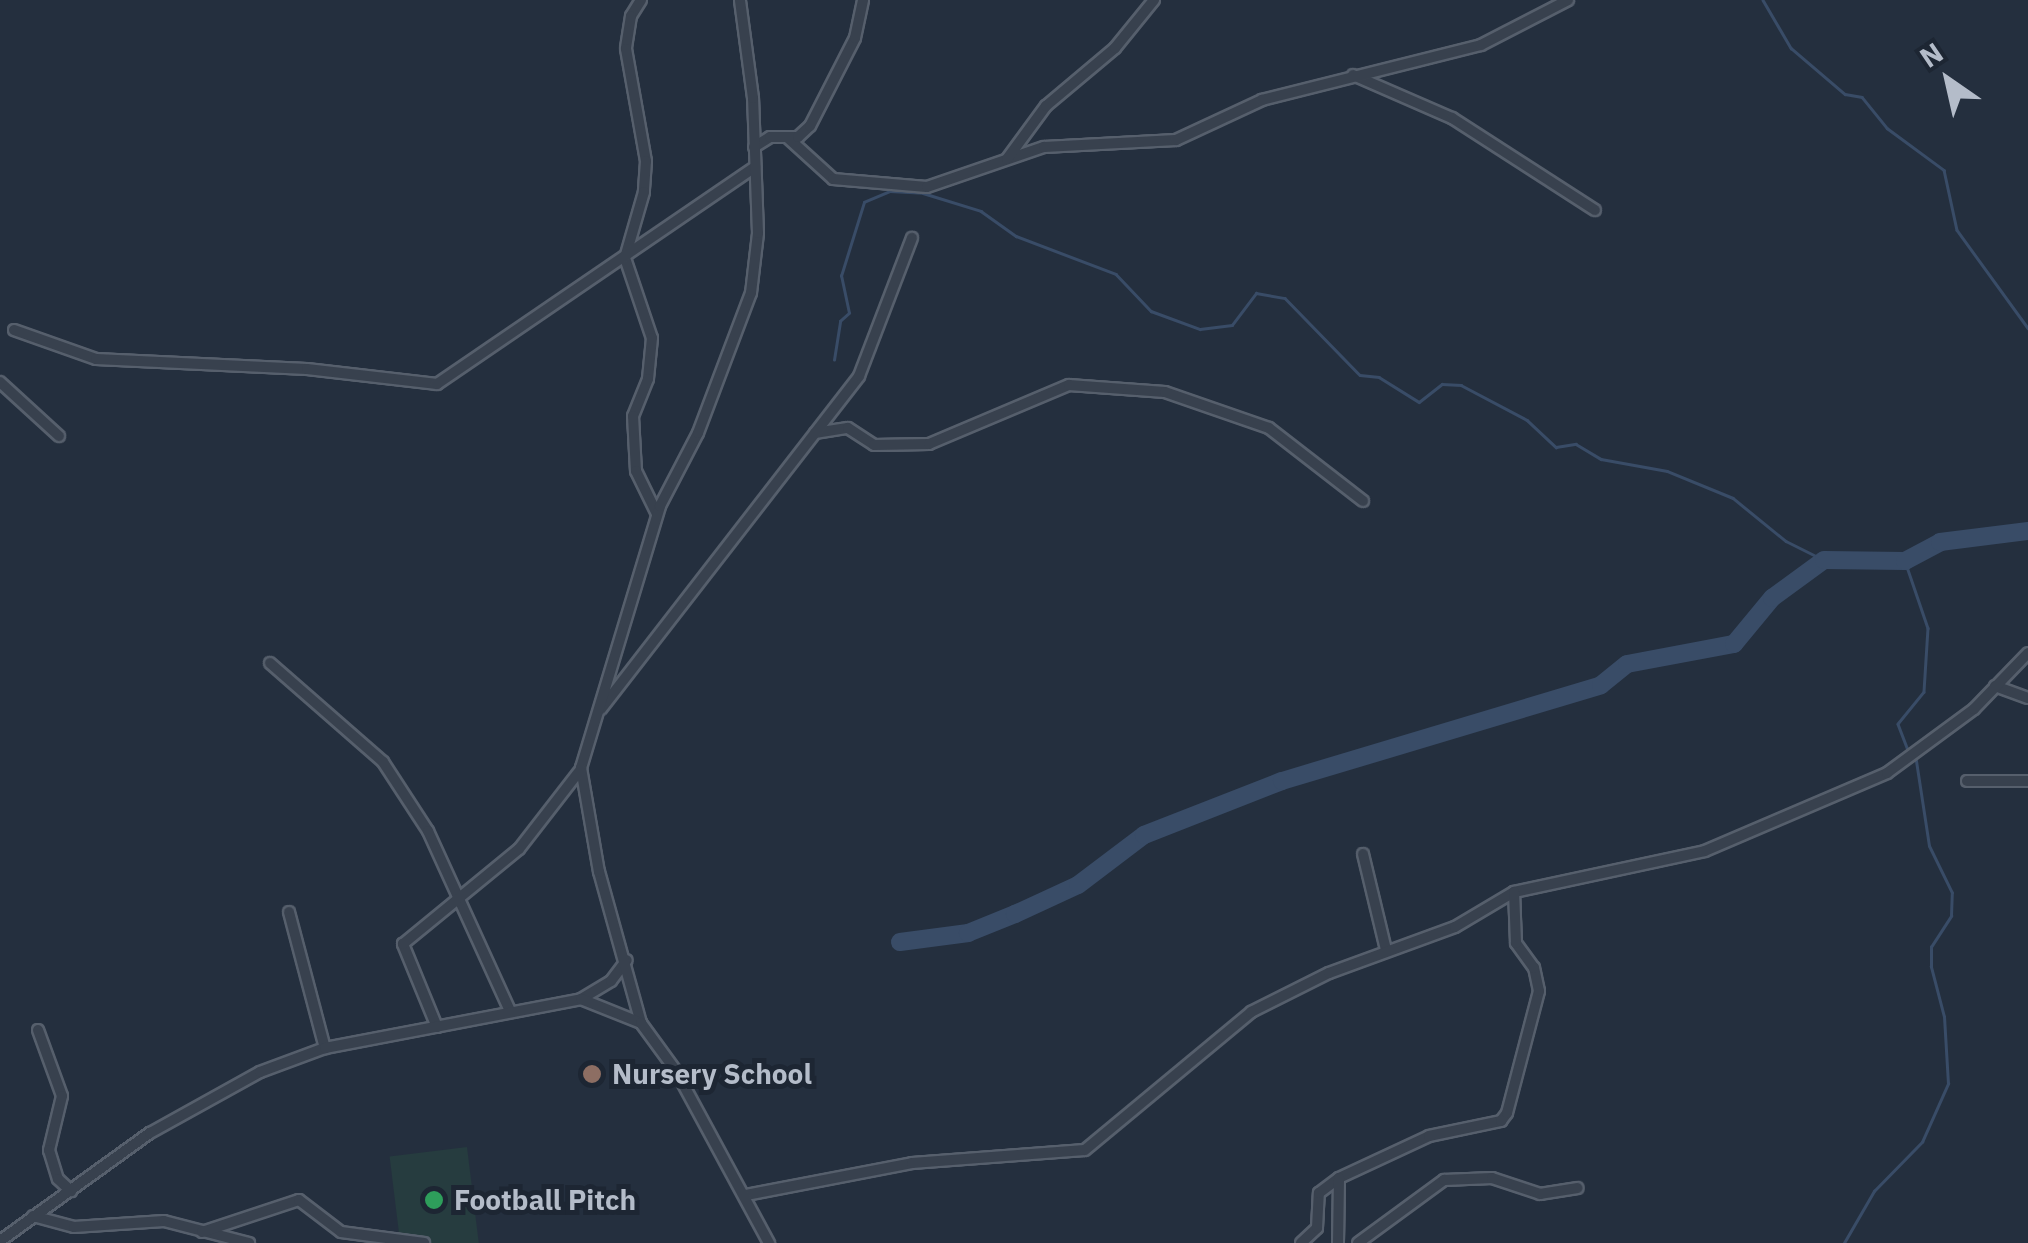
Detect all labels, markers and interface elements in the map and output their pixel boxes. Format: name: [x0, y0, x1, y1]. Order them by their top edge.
north arrow: [1898, 30, 1998, 130]
text: N: [1912, 34, 1950, 76]
place label: Nursery School: [612, 1057, 812, 1091]
marker: Nursery School: [581, 1063, 603, 1085]
place label: Football Pitch: [454, 1183, 636, 1217]
marker: Football Pitch: [423, 1189, 445, 1211]

